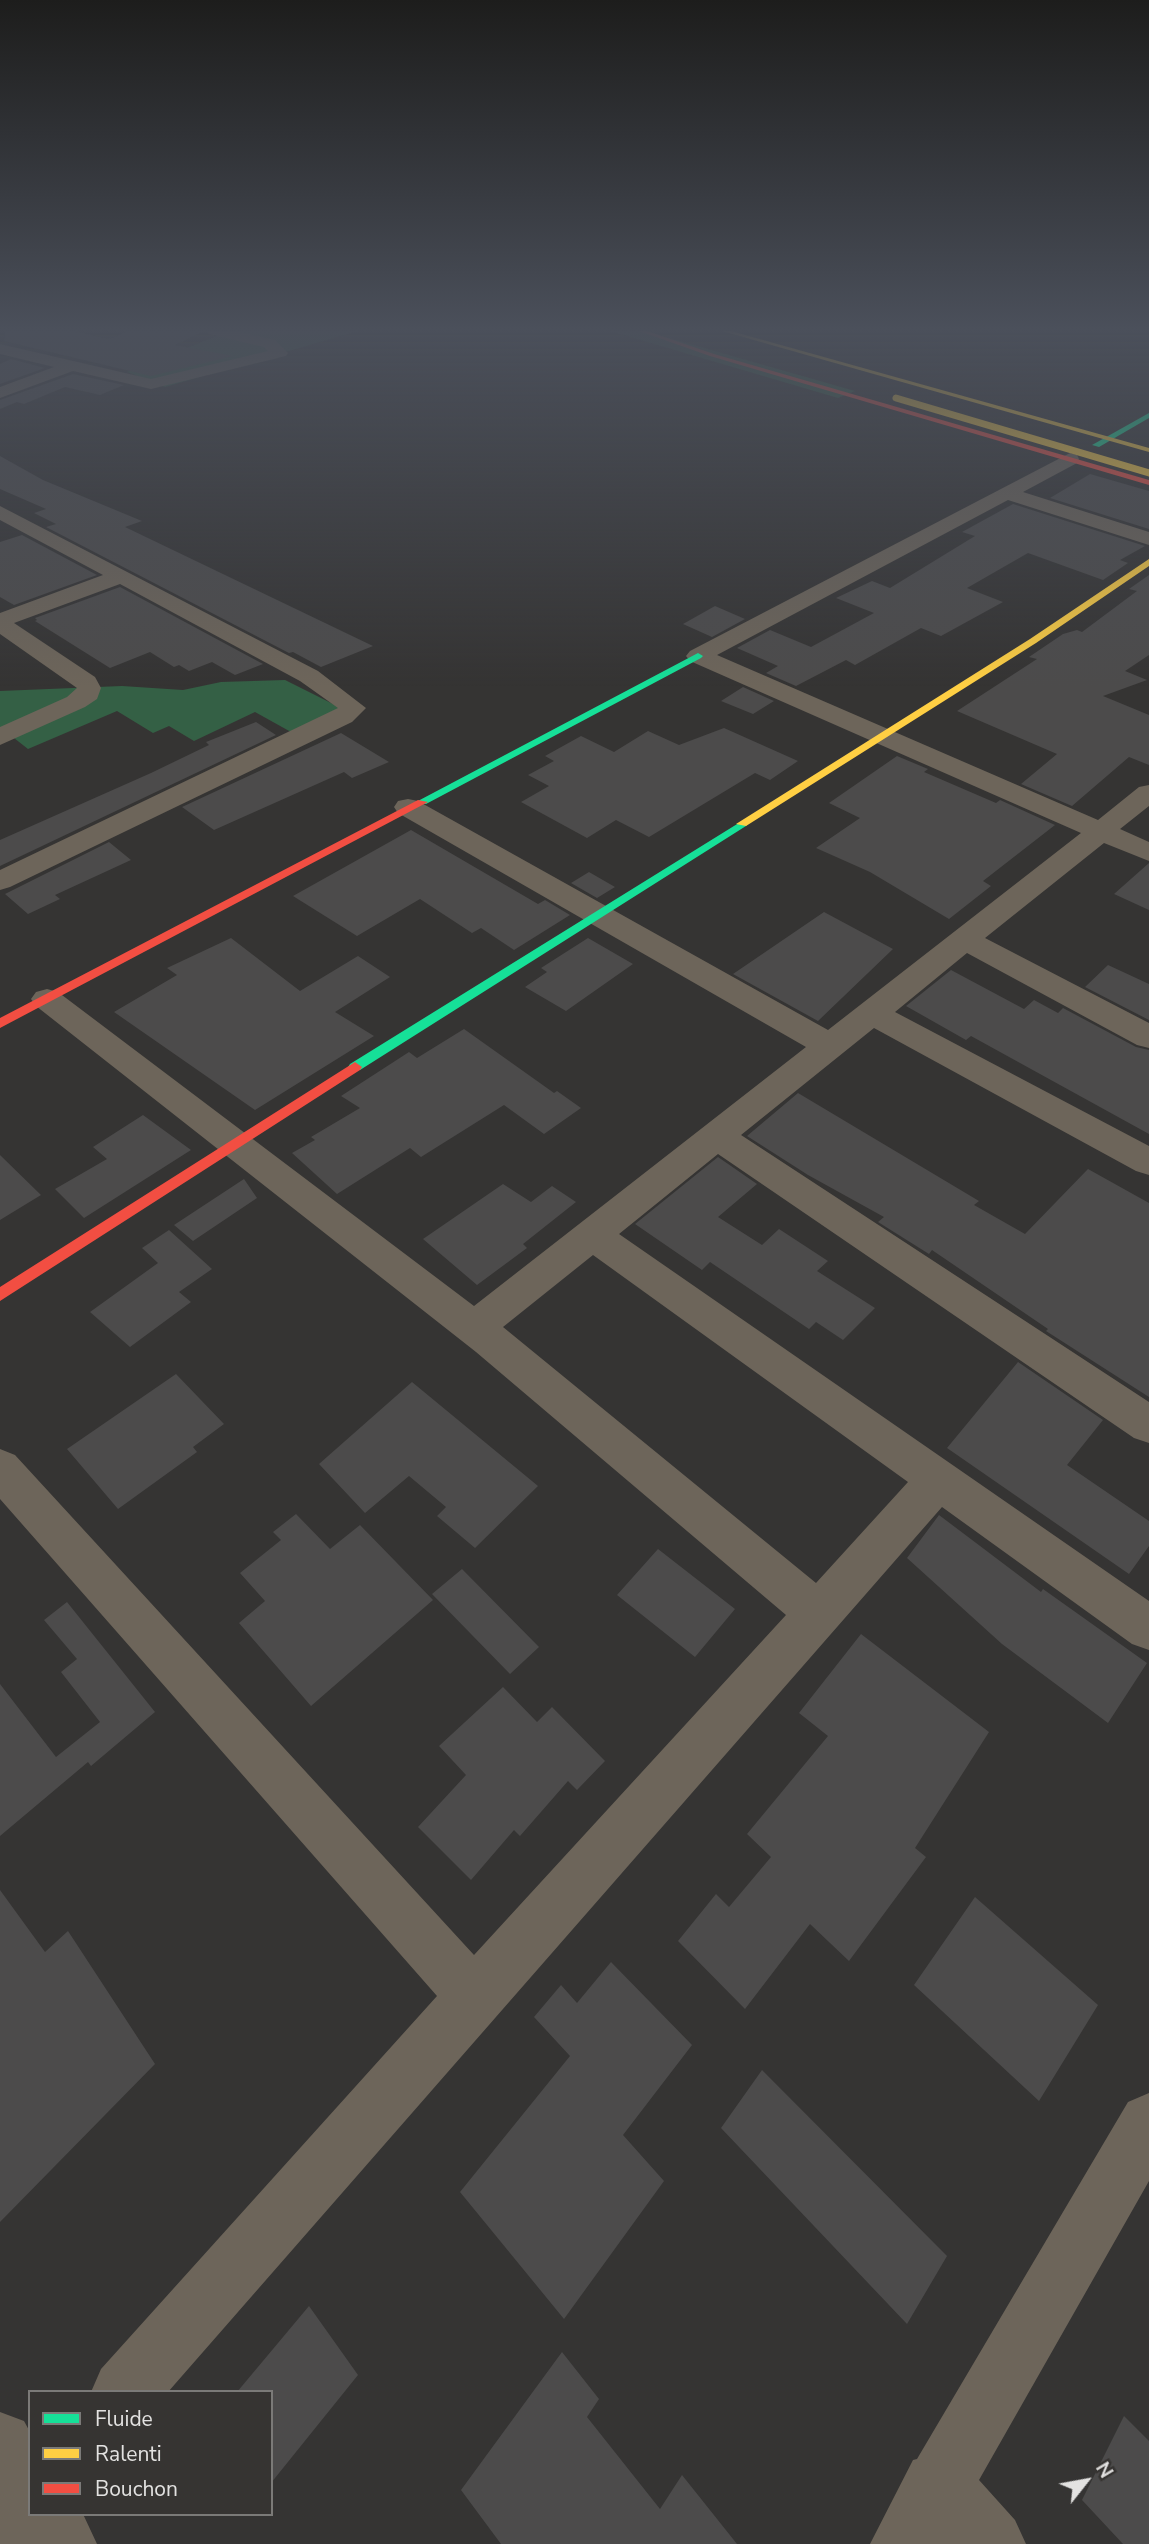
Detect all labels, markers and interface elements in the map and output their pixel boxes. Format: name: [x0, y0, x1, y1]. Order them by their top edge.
legend: [28, 2390, 273, 2516]
text: Fluide: [95, 2405, 153, 2433]
text: Ralenti: [95, 2440, 162, 2468]
north arrow: [1051, 2446, 1121, 2516]
text: N: [1089, 2457, 1119, 2483]
text: Bouchon: [95, 2475, 178, 2503]

